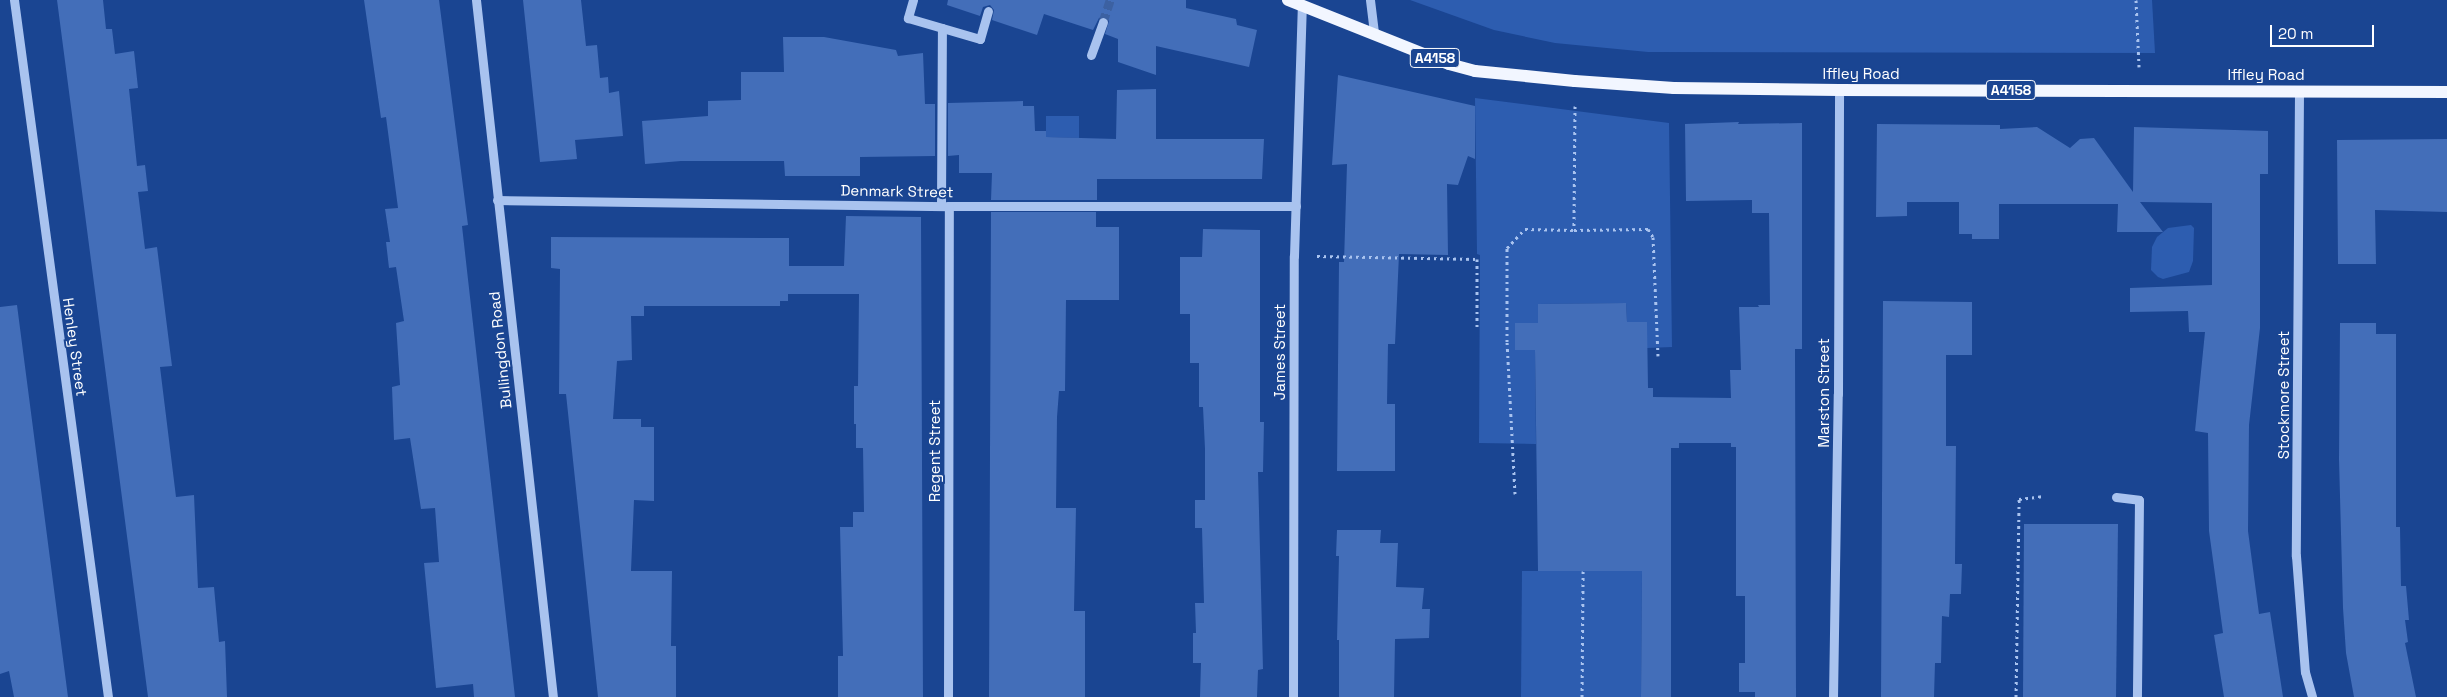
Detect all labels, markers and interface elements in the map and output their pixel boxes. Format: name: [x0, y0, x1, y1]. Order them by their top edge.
scale bar: [2272, 15, 2376, 47]
text: 20 m: [2278, 24, 2313, 43]
road number: A4158: [1409, 46, 1461, 70]
street label: Iffley Road: [1822, 65, 1900, 83]
street label: Iffley Road: [2227, 66, 2305, 84]
road number: A4158: [1985, 78, 2037, 102]
street label: Denmark Street: [840, 181, 954, 201]
street label: Bullingdon Road: [485, 291, 515, 409]
street label: Henley Street: [59, 297, 91, 397]
street label: James Street: [1271, 304, 1289, 400]
street label: Stockmore Street: [2275, 331, 2293, 459]
street label: Marston Street: [1815, 338, 1833, 448]
street label: Regent Street: [926, 400, 944, 502]

